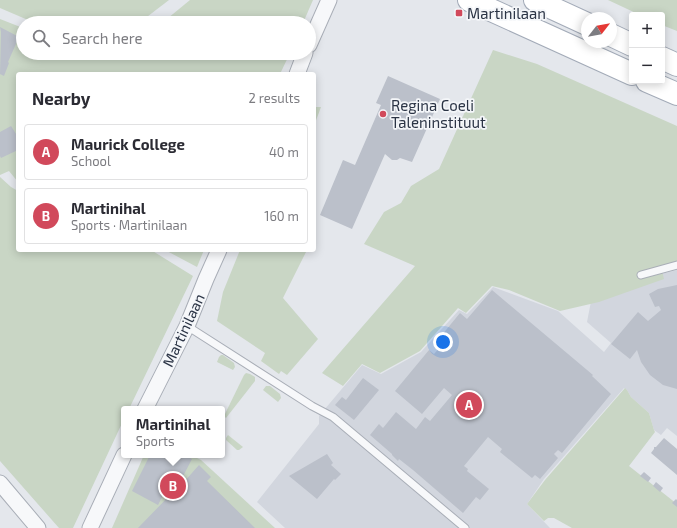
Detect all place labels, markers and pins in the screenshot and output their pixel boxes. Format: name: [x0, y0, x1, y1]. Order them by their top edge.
place label: Martinilaan: [467, 4, 546, 22]
marker: Martinilaan: [454, 8, 464, 18]
place label: Regina Coeli Taleninstituut: [391, 96, 486, 131]
marker: Regina Coeli Taleninstituut: [378, 109, 388, 119]
pin: A: [456, 390, 482, 420]
pin: B: [160, 471, 186, 501]

